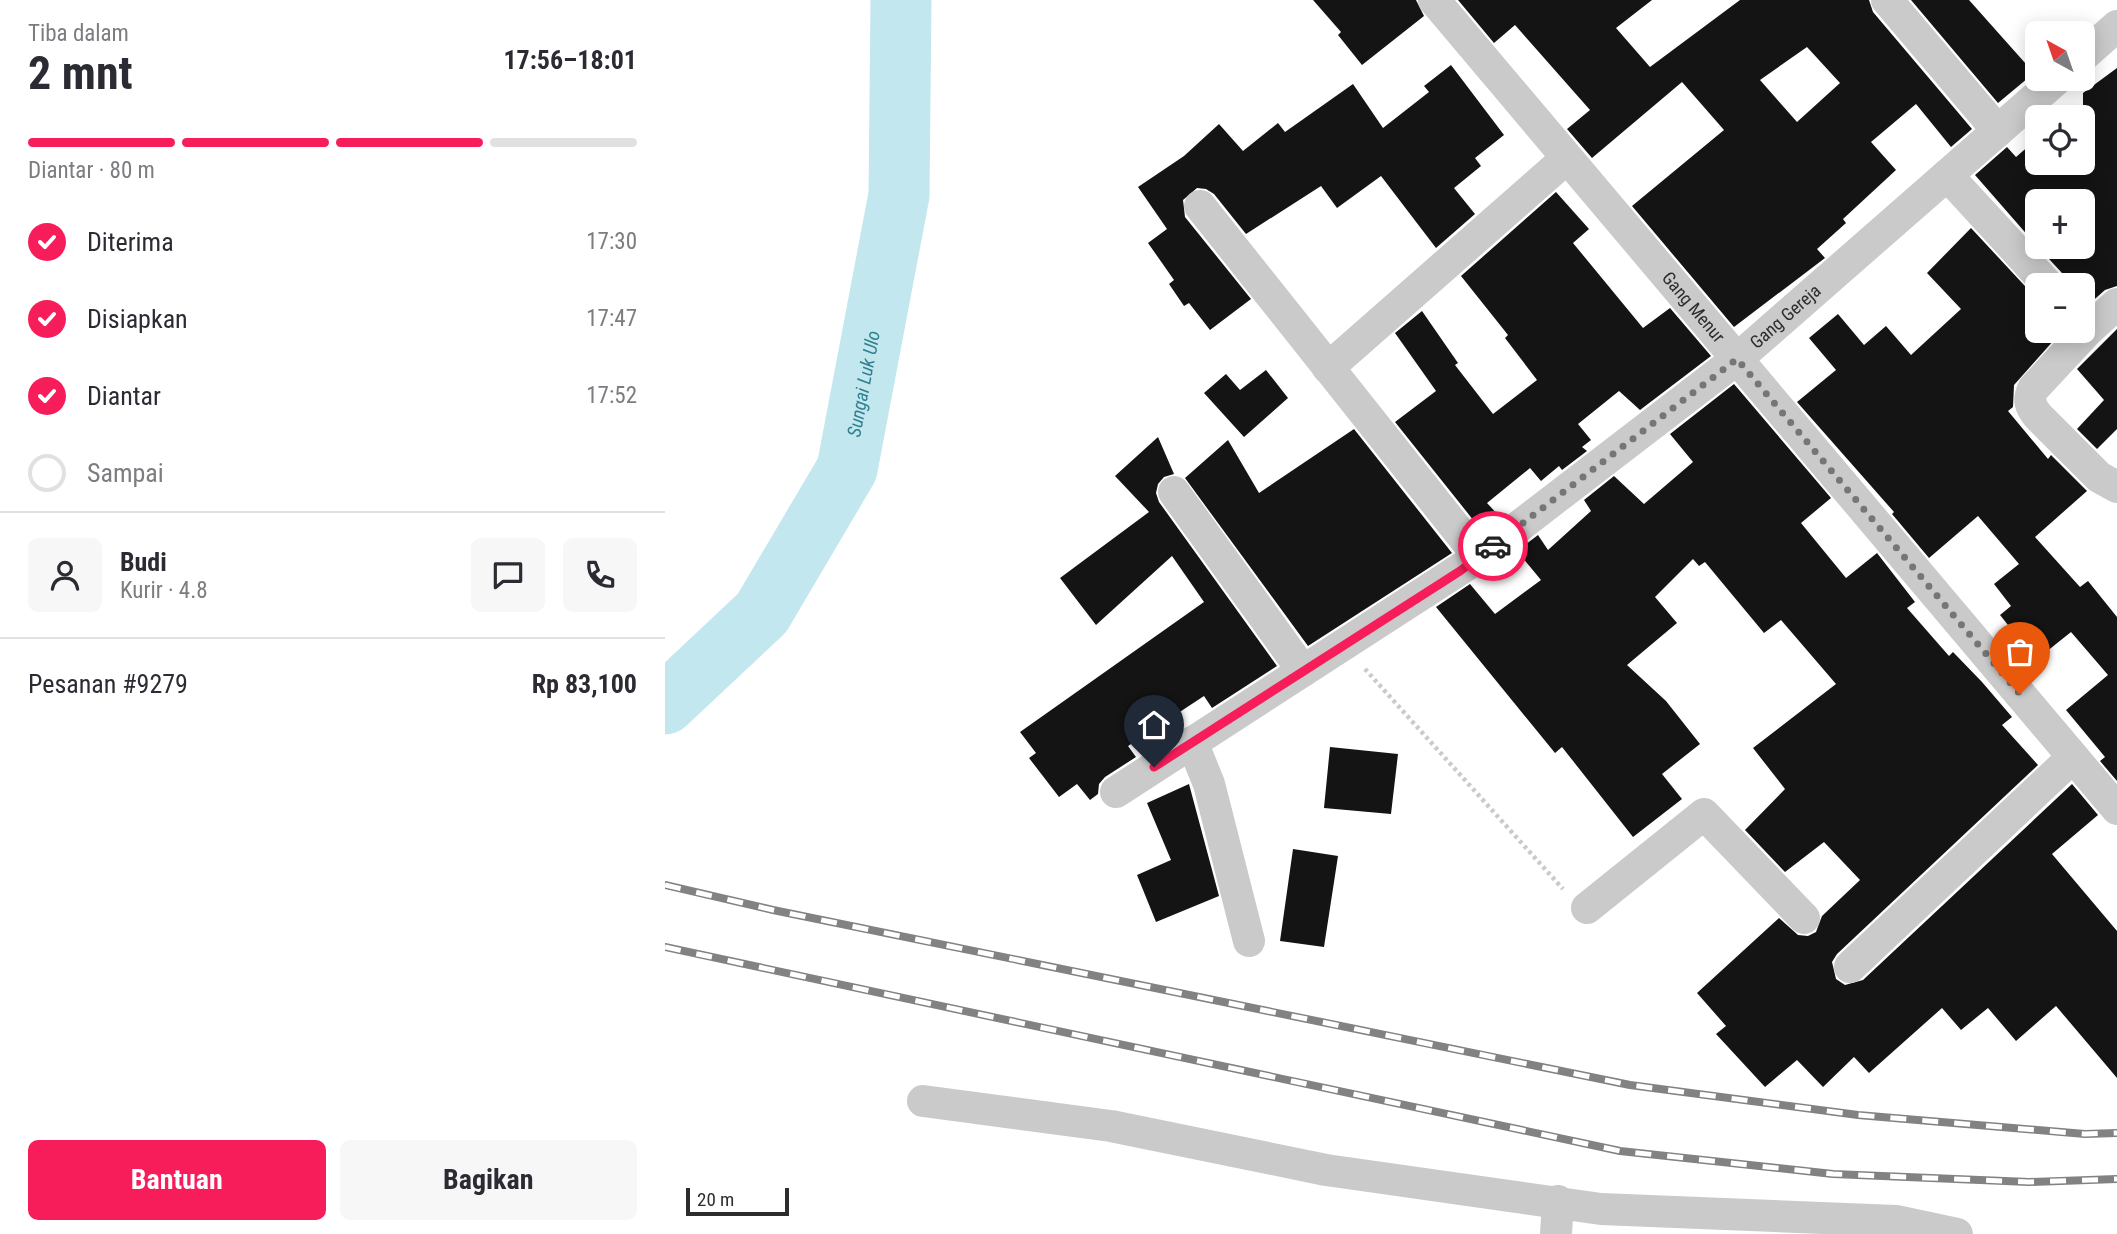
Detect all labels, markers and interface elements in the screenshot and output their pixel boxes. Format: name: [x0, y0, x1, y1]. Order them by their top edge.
text: Tiba dalam: [28, 20, 129, 47]
north arrow: [2025, 21, 2095, 91]
map controls: [2025, 21, 2095, 343]
text: 17:56–18:01: [503, 45, 637, 75]
text: 2 mnt: [28, 46, 133, 100]
button: locate: [2025, 105, 2095, 175]
text: Diantar · 80 m: [28, 157, 155, 184]
button: +: [2025, 189, 2095, 259]
icon: check: [28, 223, 66, 261]
text: Diterima: [87, 227, 174, 257]
text: 17:30: [586, 228, 637, 255]
street label: Gang Menur: [1658, 267, 1730, 347]
button: −: [2025, 273, 2095, 343]
street label: Gang Gereja: [1746, 280, 1825, 353]
icon: check: [28, 300, 66, 338]
text: Disiapkan: [87, 304, 188, 334]
text: 17:47: [586, 305, 637, 332]
water label: Sungai Luk Ulo: [842, 329, 885, 439]
icon: check: [28, 377, 66, 415]
text: Diantar: [87, 381, 161, 411]
text: 17:52: [586, 382, 637, 409]
text: Sampai: [87, 458, 164, 488]
courier: [1458, 511, 1528, 581]
icon: car: [1474, 527, 1512, 565]
button: person: [28, 538, 102, 612]
button: chat: [471, 538, 545, 612]
button: phone: [563, 538, 637, 612]
text: Budi: [120, 547, 167, 577]
text: Kurir · 4.8: [120, 577, 208, 604]
pin: [1990, 622, 2050, 694]
icon: bag: [2001, 633, 2039, 671]
text: Pesanan #9279: [28, 669, 188, 699]
text: Rp 83,100: [532, 669, 637, 699]
pin: [1124, 695, 1184, 767]
icon: home: [1135, 706, 1173, 744]
button: Bantuan: [28, 1140, 326, 1220]
button: Bagikan: [340, 1140, 637, 1220]
scale bar: [686, 1185, 789, 1217]
text: 20 m: [697, 1188, 734, 1211]

